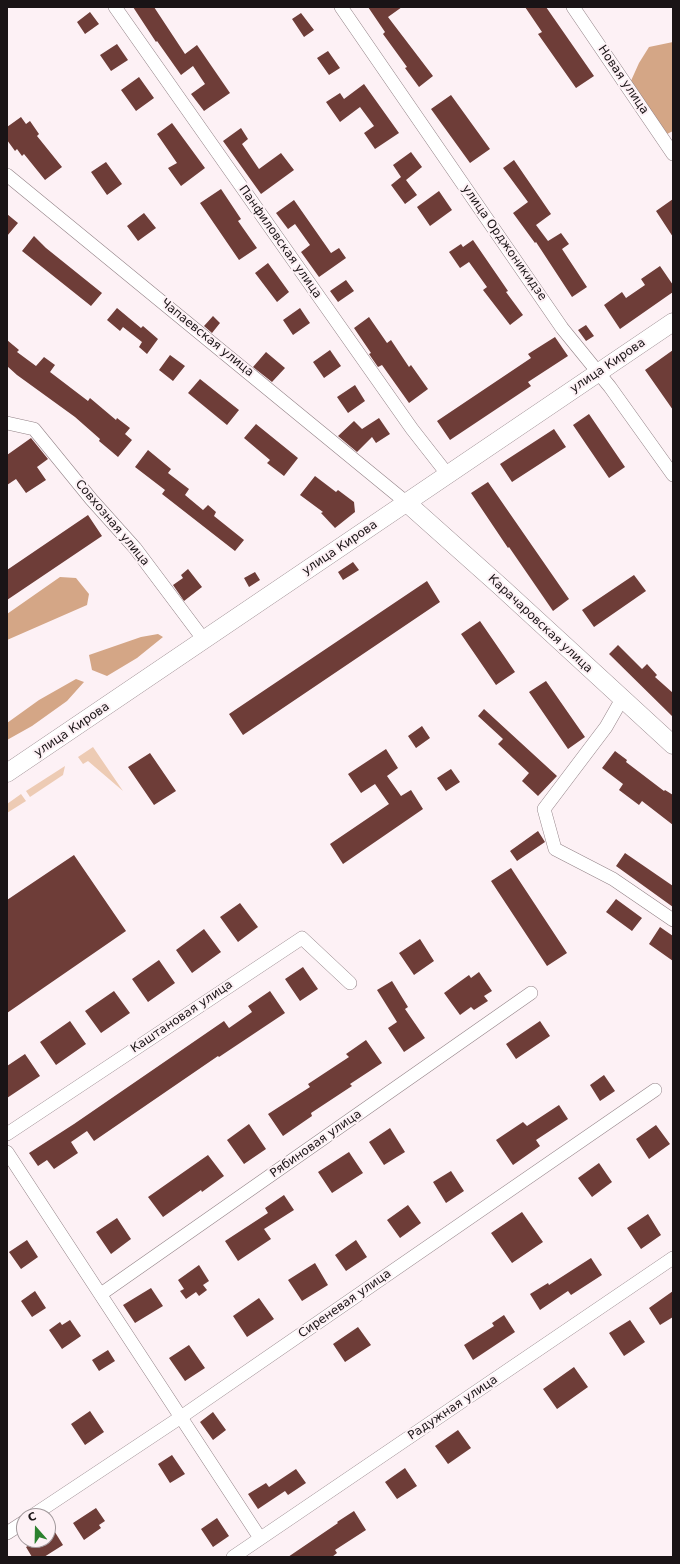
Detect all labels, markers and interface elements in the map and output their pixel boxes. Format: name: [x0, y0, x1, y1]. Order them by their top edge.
street label: Новая улица: [595, 43, 651, 117]
street label: улица Орджоникидзе: [458, 182, 550, 304]
street label: Панфиловская улица: [235, 183, 325, 301]
street label: Чапаевская улица: [158, 296, 256, 380]
street label: улица Кирова: [568, 336, 648, 396]
street label: Совхозная улица: [72, 477, 152, 569]
street label: улица Кирова: [300, 518, 380, 578]
street label: Карачаровская улица: [485, 572, 595, 676]
street label: улица Кирова: [32, 700, 112, 760]
street label: Каштановая улица: [128, 977, 236, 1057]
street label: Рябиновая улица: [267, 1107, 365, 1181]
street label: Сиреневая улица: [296, 1267, 394, 1341]
street label: Радужная улица: [405, 1373, 501, 1443]
north arrow: [16, 1508, 56, 1548]
text: С: [26, 1510, 38, 1525]

